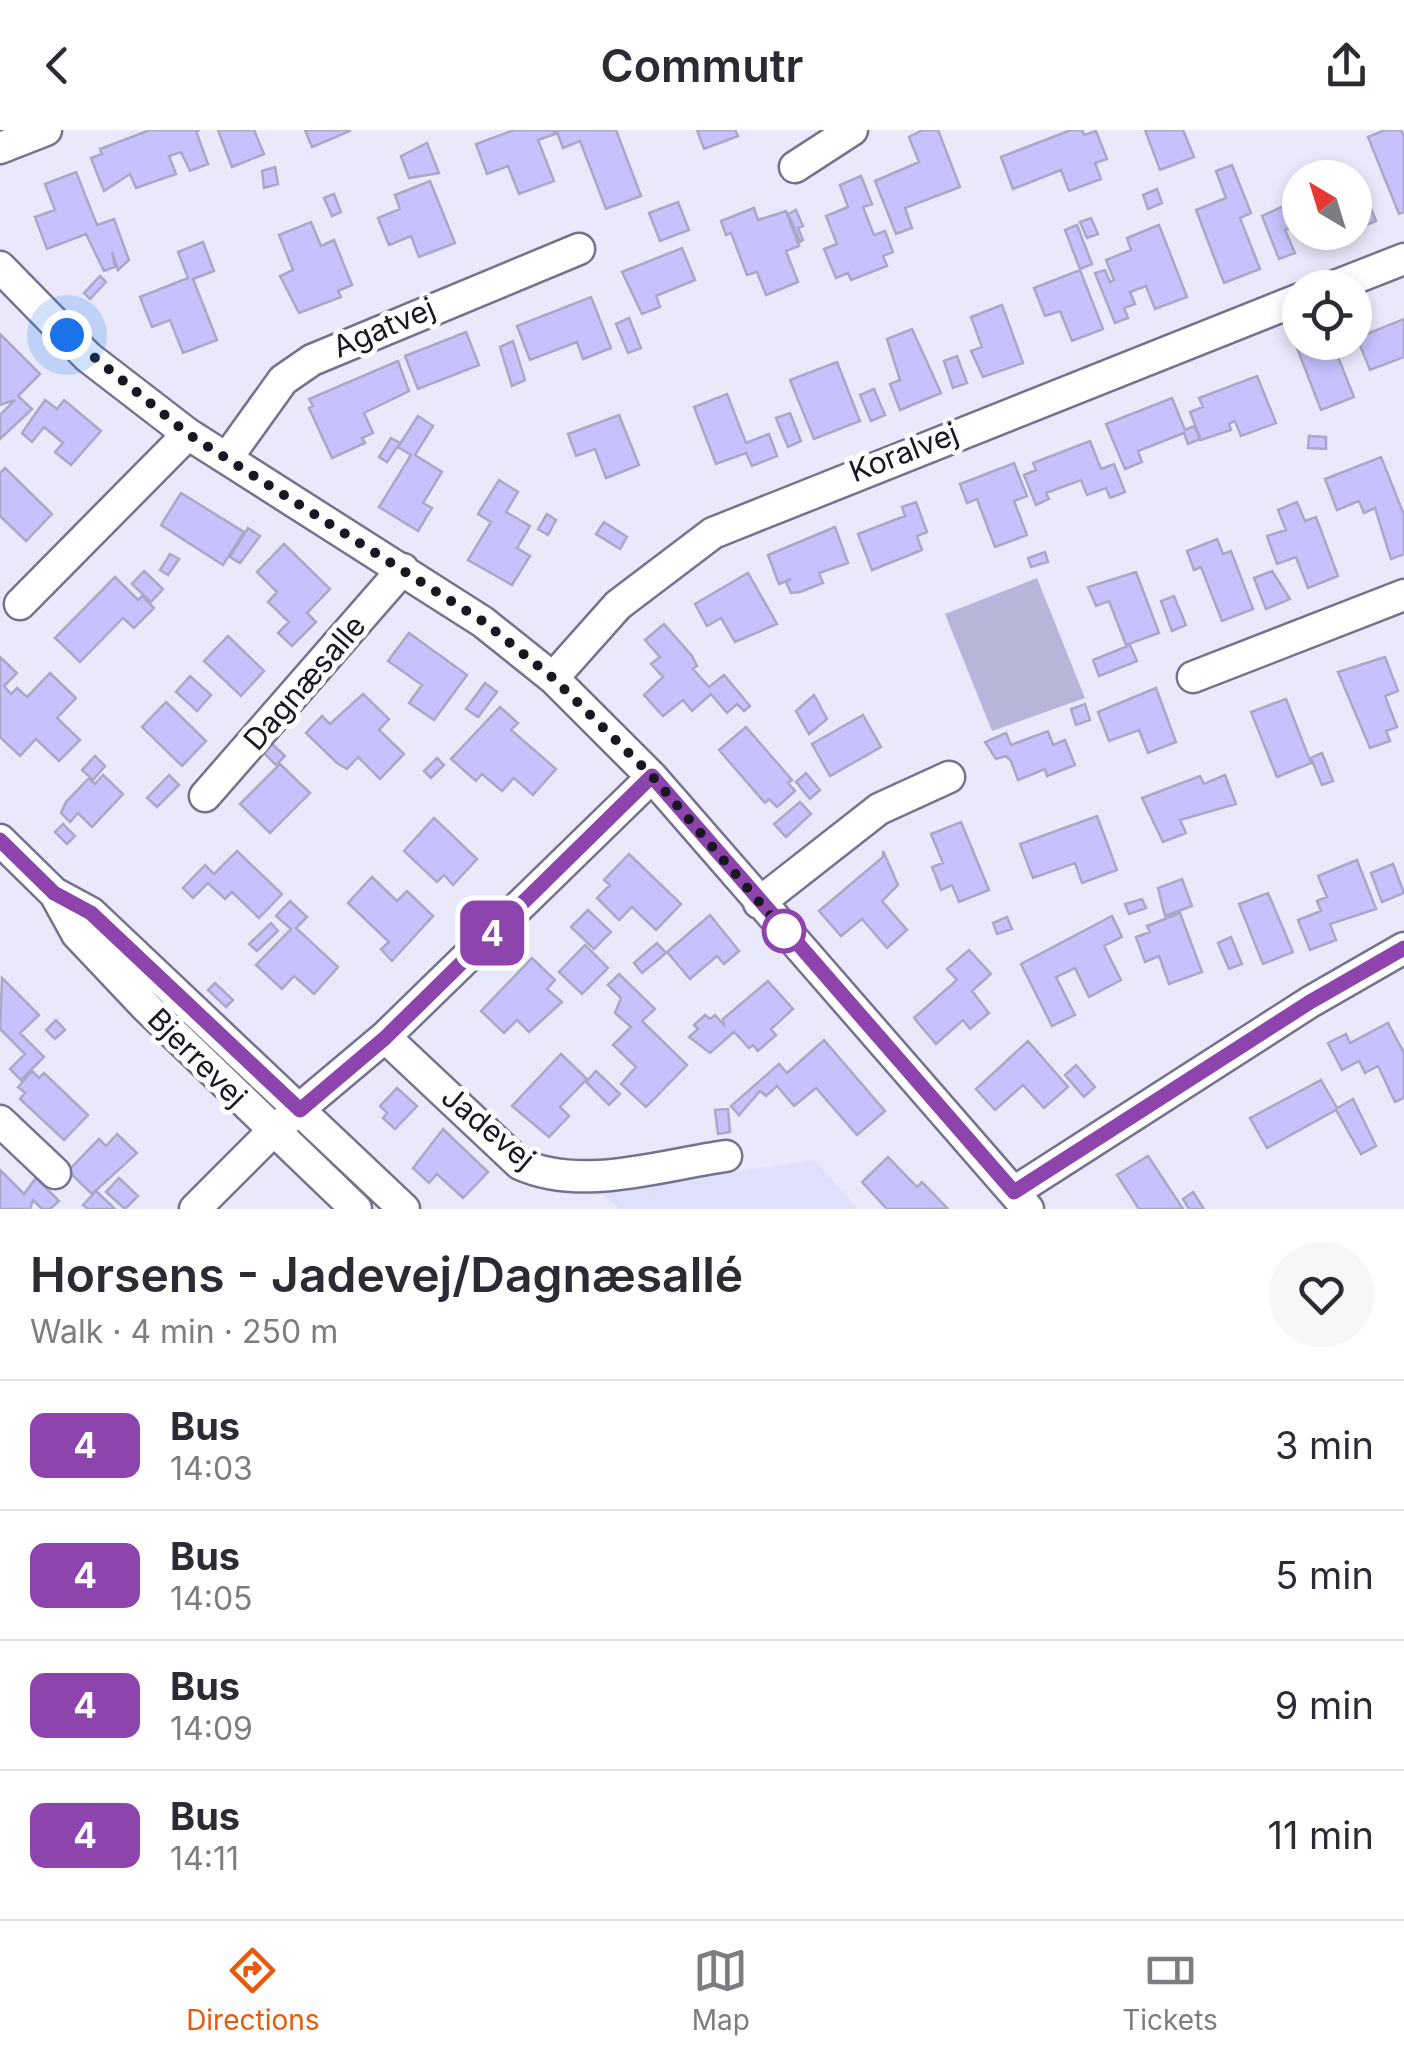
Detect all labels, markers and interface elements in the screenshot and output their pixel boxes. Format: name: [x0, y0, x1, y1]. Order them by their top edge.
icon: back: [30, 38, 85, 93]
text: Commutr: [601, 38, 803, 93]
icon: share: [1319, 38, 1374, 93]
north arrow: [1282, 160, 1372, 250]
map controls: [1282, 160, 1372, 360]
button: locate: [1282, 270, 1372, 360]
street label: Agatvej: [327, 290, 440, 365]
your location: [42, 310, 92, 360]
street label: Koralvej: [844, 415, 963, 489]
street label: Dagnæsalle: [236, 608, 373, 757]
line badge: 4: [460, 900, 524, 966]
unlabelled marker: [763, 910, 805, 952]
text: 4: [480, 912, 504, 954]
street label: Bjerrevej: [141, 1000, 255, 1114]
street label: Jadevej: [435, 1078, 542, 1176]
button: heart: [1269, 1242, 1374, 1347]
text: Horsens - Jadevej/Dagnæsallé: [30, 1245, 743, 1304]
text: Walk · 4 min · 250 m: [30, 1312, 338, 1351]
text: Bus: [170, 1403, 240, 1449]
text: 3 min: [1275, 1422, 1374, 1468]
text: 4: [73, 1424, 97, 1466]
text: 14:03: [170, 1449, 253, 1488]
text: Bus: [170, 1533, 240, 1579]
text: 5 min: [1275, 1552, 1374, 1598]
text: 4: [73, 1554, 97, 1596]
text: 14:05: [170, 1579, 253, 1618]
text: Bus: [170, 1663, 240, 1709]
text: 9 min: [1275, 1682, 1374, 1728]
text: 4: [73, 1684, 97, 1726]
text: 14:09: [170, 1709, 253, 1748]
text: Bus: [170, 1793, 240, 1839]
text: 11 min: [1267, 1812, 1374, 1858]
text: 4: [73, 1814, 97, 1856]
text: 14:11: [170, 1839, 239, 1878]
tab: Directions: [186, 1943, 320, 2037]
tab: Map: [692, 1943, 750, 2037]
tab: Tickets: [1122, 1943, 1218, 2037]

